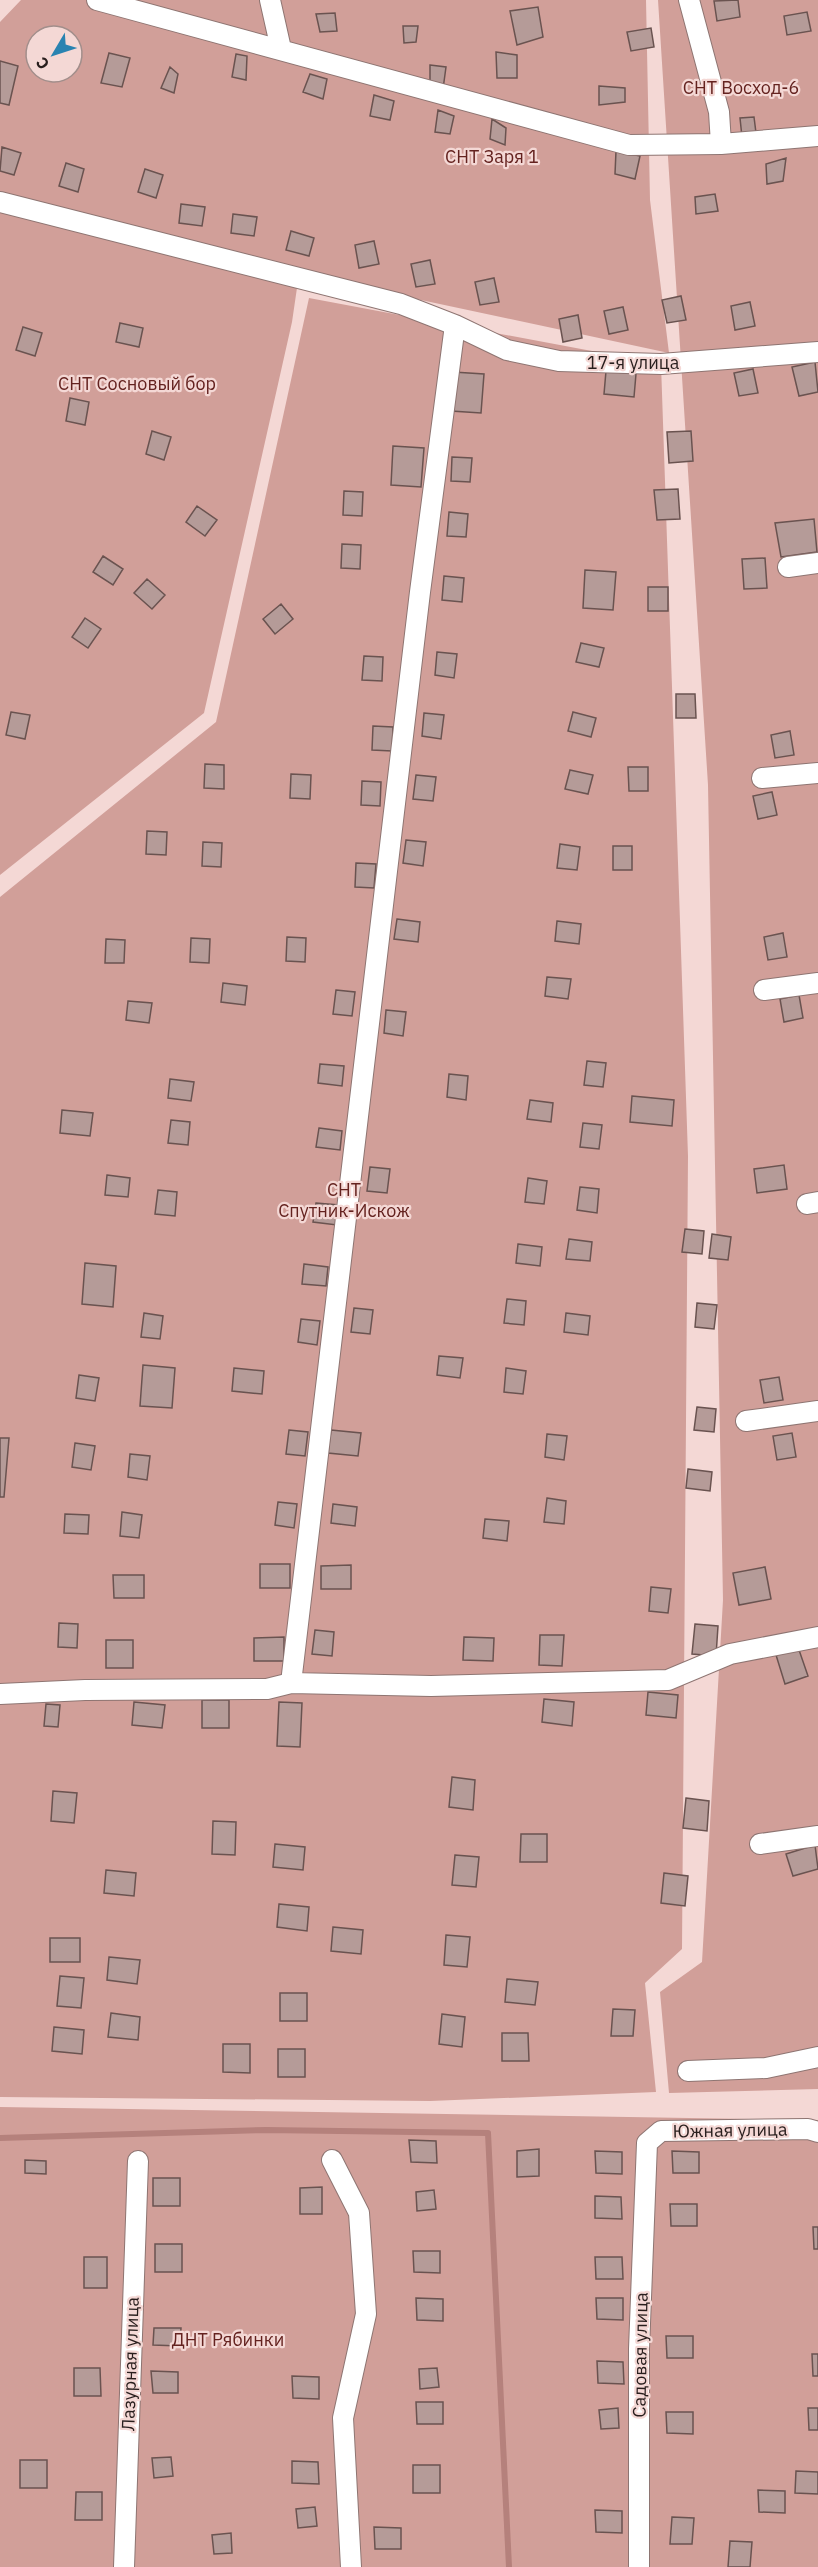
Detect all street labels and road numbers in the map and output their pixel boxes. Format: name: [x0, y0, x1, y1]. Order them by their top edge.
street label: 17-я улица: [587, 351, 680, 374]
street label: Южная улица: [672, 2117, 788, 2143]
street label: Садовая улица: [627, 2292, 653, 2418]
street label: Лазурная улица: [116, 2296, 144, 2431]

